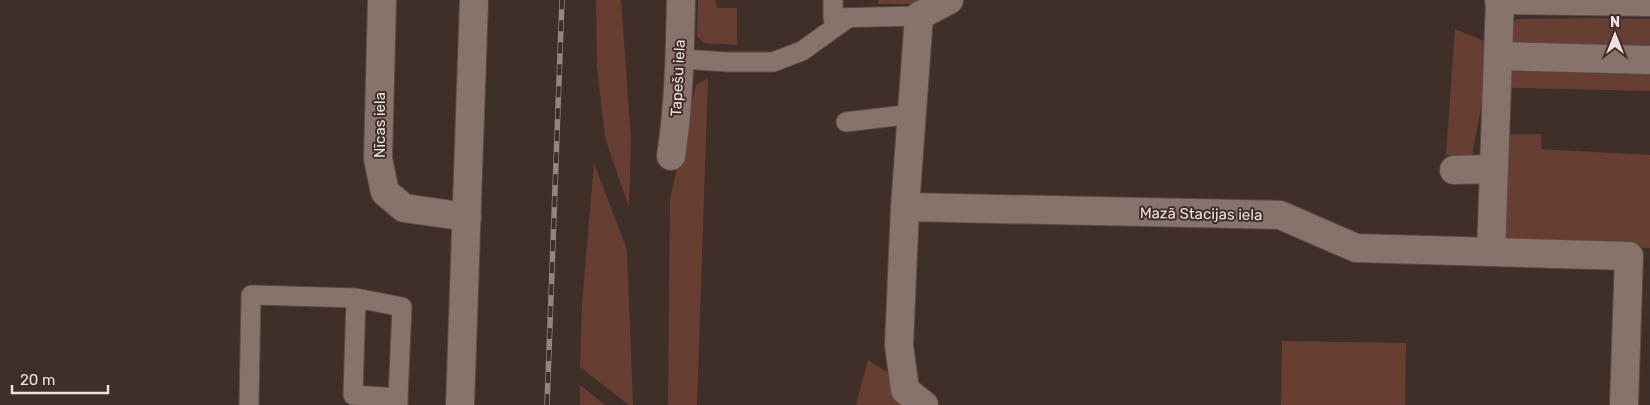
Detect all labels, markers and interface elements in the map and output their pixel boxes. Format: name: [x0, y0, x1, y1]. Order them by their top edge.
north arrow: [1590, 10, 1640, 60]
text: N: [1610, 14, 1620, 31]
street label: Tapešu iela: [667, 39, 689, 117]
street label: Nīcas iela: [371, 92, 389, 158]
street label: Mazā Stacijas iela: [1140, 204, 1262, 224]
scale bar: [12, 362, 109, 394]
text: 20 m: [20, 371, 55, 389]

